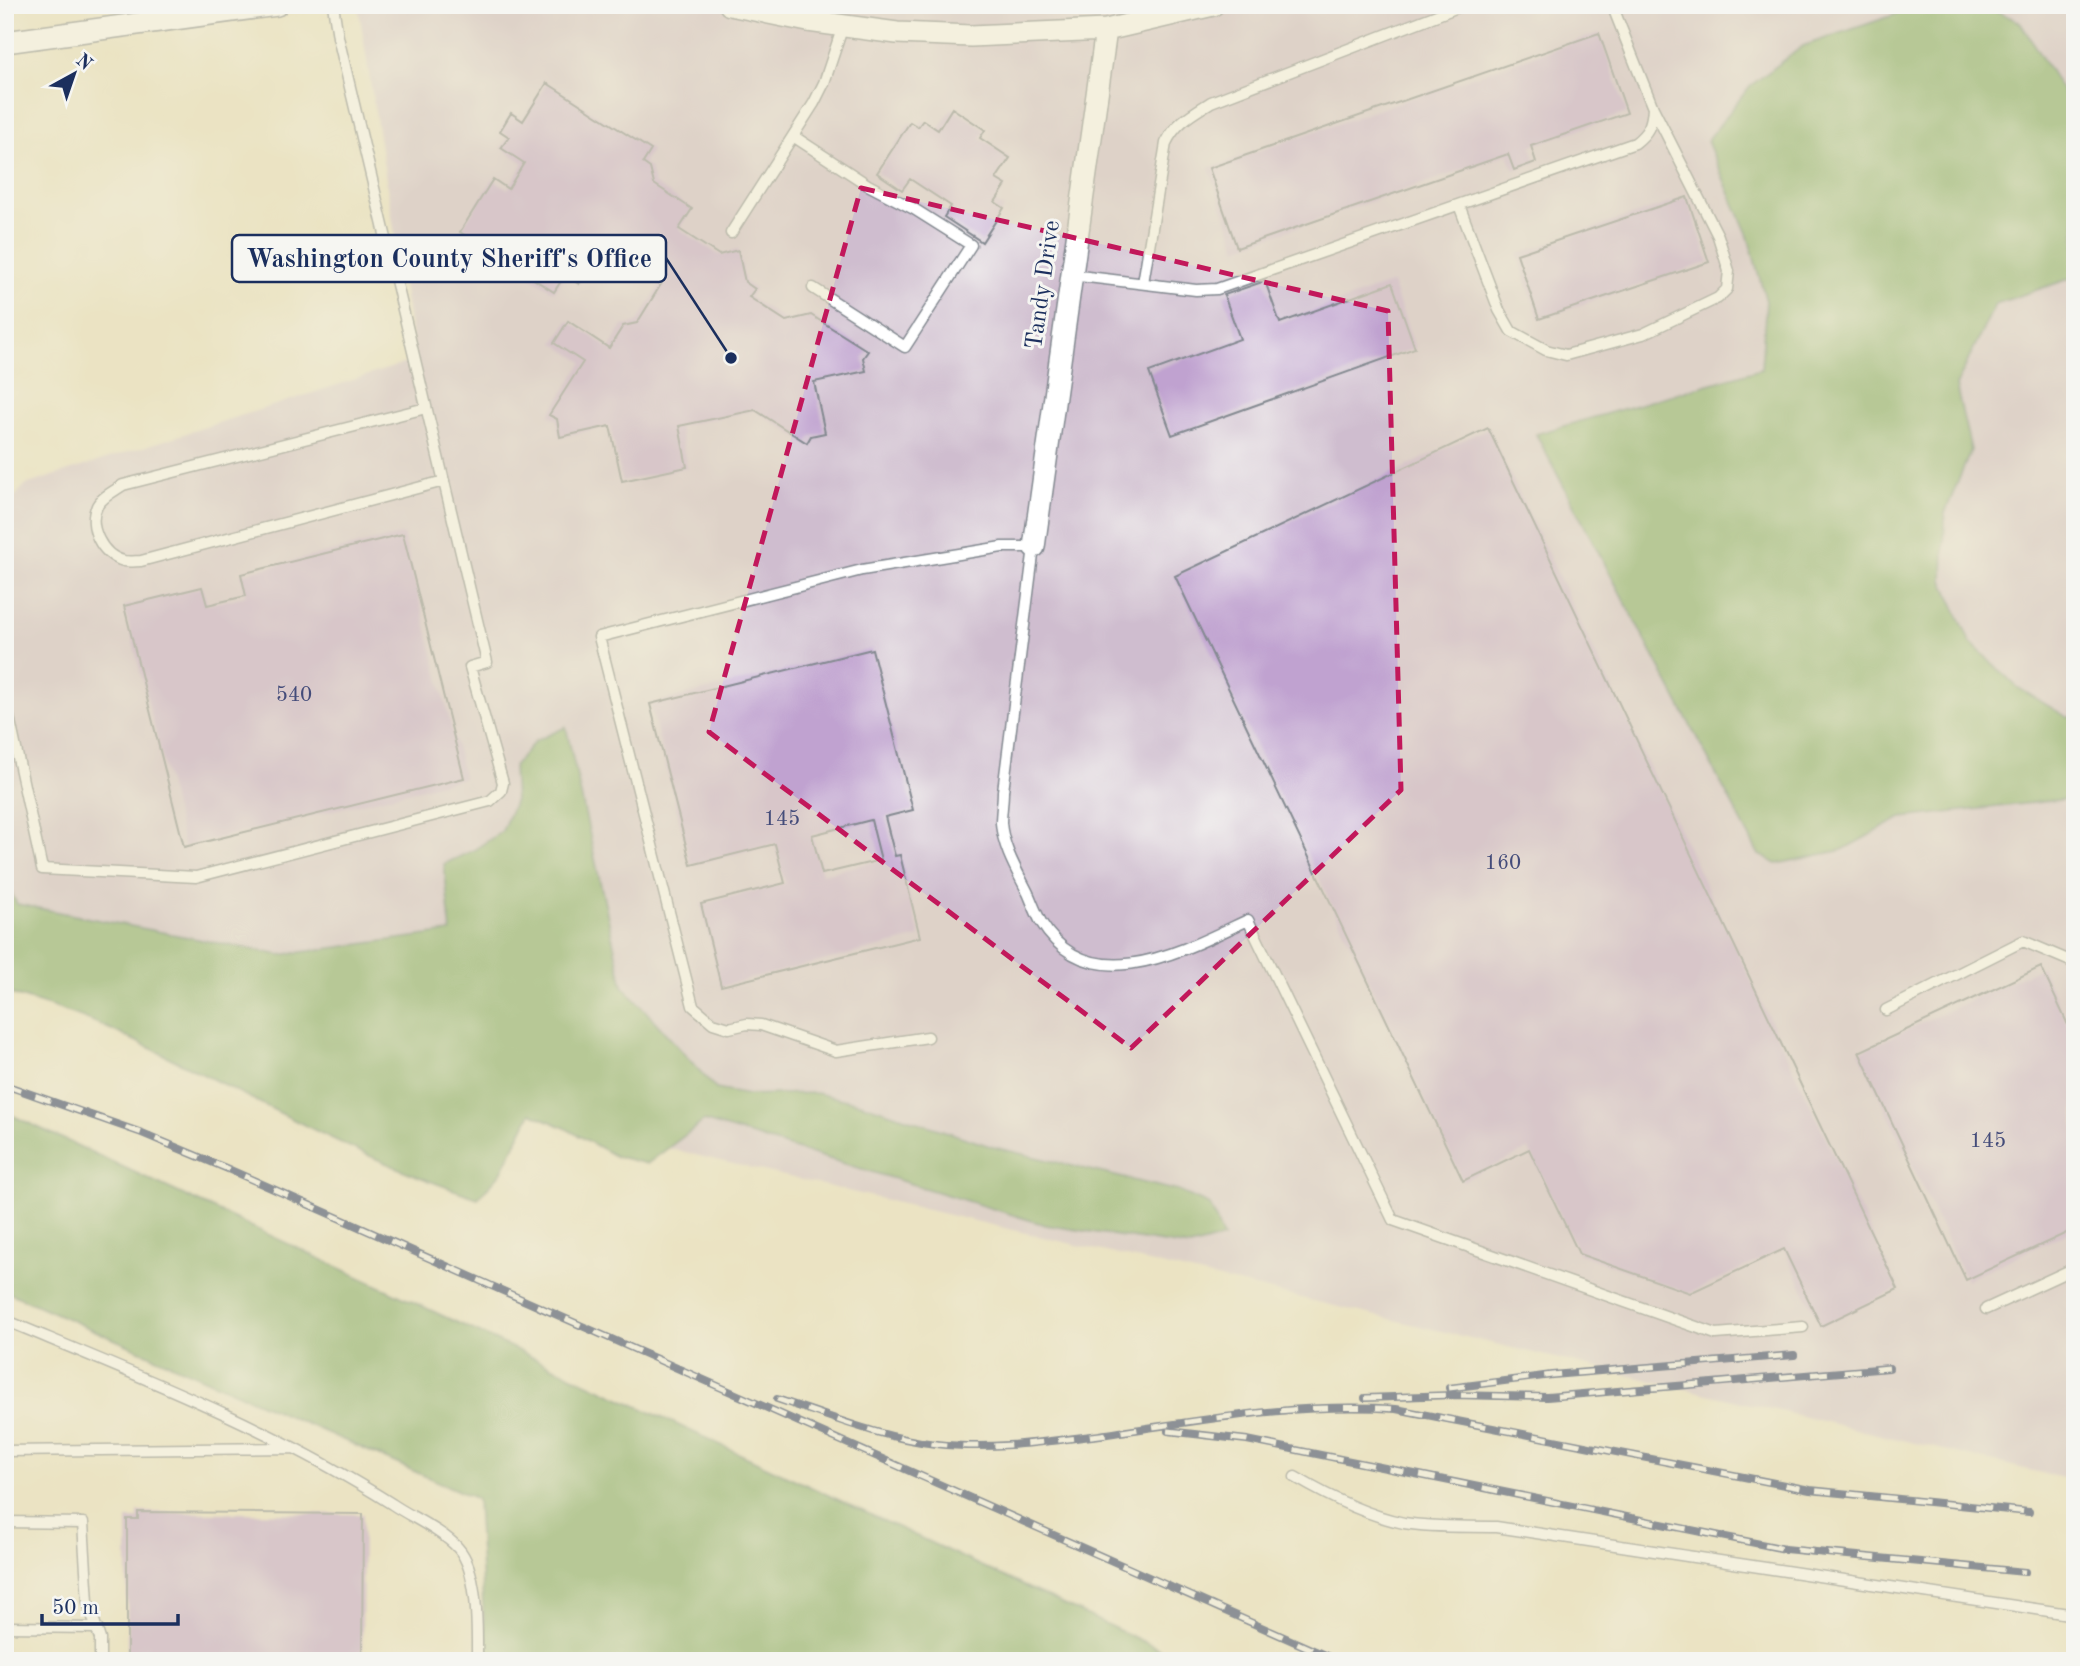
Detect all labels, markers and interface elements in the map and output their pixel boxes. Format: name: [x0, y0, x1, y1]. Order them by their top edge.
north arrow: [38, 38, 108, 108]
text: N: [72, 51, 95, 75]
street label: Tandy Drive: [1023, 219, 1065, 351]
callout: Washington County Sheriff's Office: [232, 235, 666, 282]
text: Washington County Sheriff's Office: [246, 247, 652, 273]
house number: 540: [276, 685, 312, 706]
house number: 145: [764, 809, 800, 830]
house number: 160: [1485, 853, 1521, 874]
house number: 145: [1970, 1131, 2006, 1152]
scale bar: [42, 1582, 178, 1626]
text: 50 m: [52, 1598, 99, 1619]

